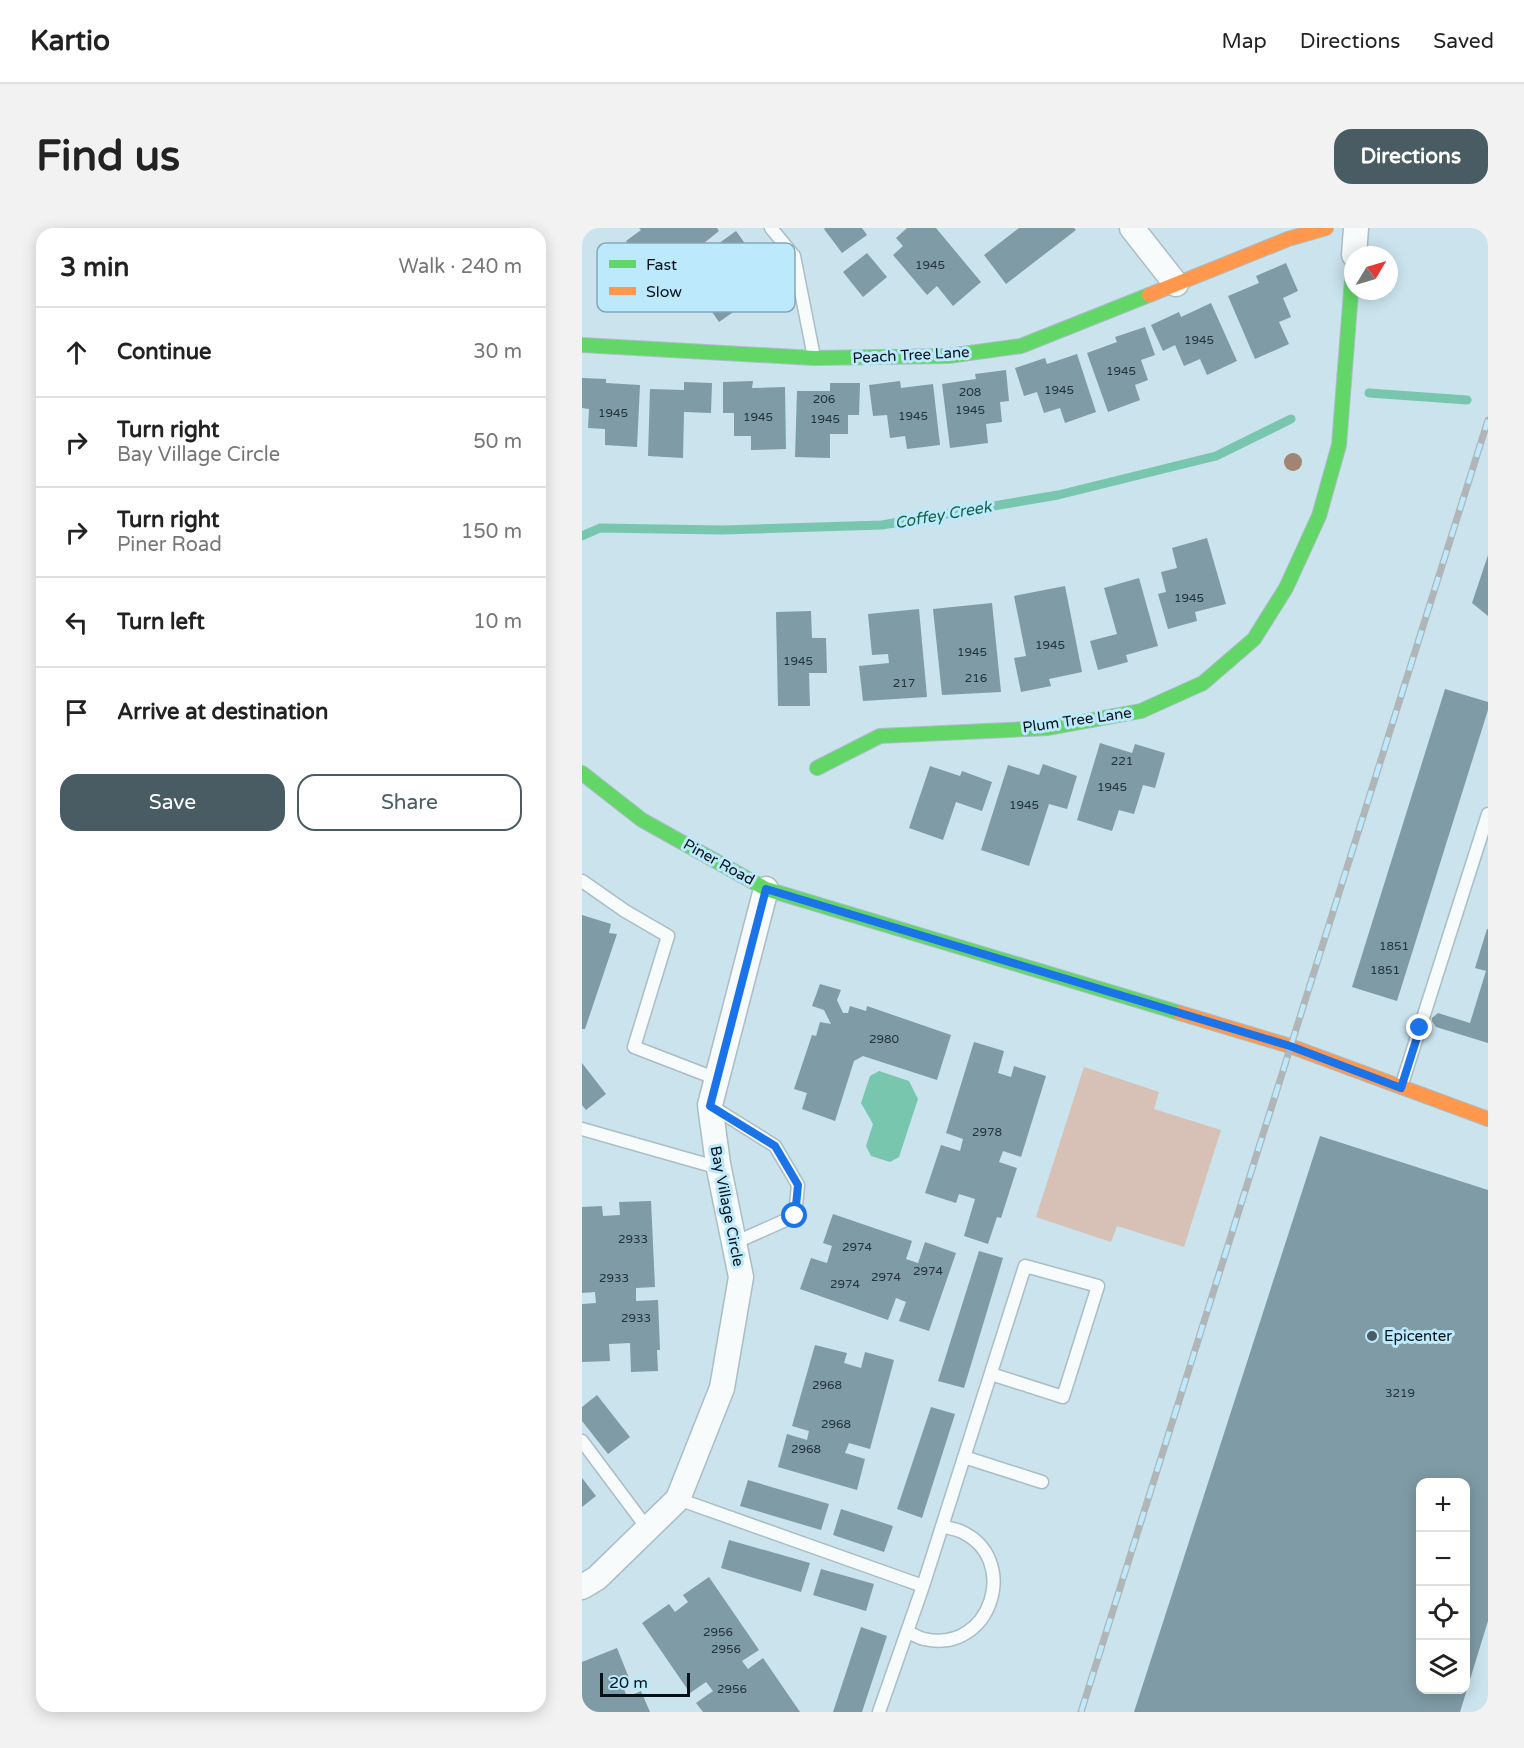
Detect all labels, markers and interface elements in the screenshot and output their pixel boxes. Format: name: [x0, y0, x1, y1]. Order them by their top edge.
text: Kartio: [30, 24, 110, 58]
text: Map: [1221, 29, 1267, 54]
text: Directions: [1300, 29, 1400, 54]
text: Saved: [1433, 29, 1494, 54]
button: Directions: [1334, 129, 1488, 184]
text: Find us: [36, 131, 180, 182]
legend: [597, 243, 795, 312]
north arrow: [1344, 246, 1398, 300]
text: 3 min: [60, 252, 129, 283]
text: Walk · 240 m: [399, 255, 522, 279]
text: Fast: [646, 255, 677, 275]
house number: 1945: [915, 258, 945, 272]
text: Slow: [646, 282, 682, 302]
house number: 1945: [1184, 333, 1214, 347]
icon: ahead: [60, 336, 93, 369]
text: Continue: [117, 339, 212, 365]
text: 30 m: [473, 340, 522, 364]
street label: Peach Tree Lane: [852, 343, 970, 367]
house number: 1945: [1106, 364, 1136, 378]
house number: 1945: [1044, 383, 1074, 397]
house number: 208: [959, 385, 981, 399]
house number: 206: [813, 392, 835, 406]
house number: 1945: [955, 403, 985, 417]
house number: 1945: [598, 406, 628, 420]
house number: 1945: [898, 409, 928, 423]
house number: 1945: [743, 410, 773, 424]
house number: 1945: [810, 412, 840, 426]
text: Turn right: [117, 417, 219, 443]
icon: right: [60, 426, 93, 459]
text: 50 m: [473, 430, 522, 454]
text: Bay Village Circle: [117, 443, 280, 467]
water label: Coffey Creek: [893, 496, 994, 533]
text: Turn right: [117, 507, 219, 533]
icon: right: [60, 516, 93, 549]
text: 150 m: [461, 520, 522, 544]
text: Piner Road: [117, 533, 222, 557]
house number: 1945: [1174, 591, 1204, 605]
icon: left: [60, 606, 93, 639]
text: Turn left: [117, 609, 205, 635]
text: 10 m: [473, 610, 522, 634]
house number: 1945: [1035, 638, 1065, 652]
house number: 1945: [957, 645, 987, 659]
house number: 1945: [783, 654, 813, 668]
house number: 216: [965, 671, 987, 685]
house number: 217: [893, 676, 915, 690]
icon: arrive: [60, 696, 93, 729]
text: Arrive at destination: [117, 699, 328, 725]
street label: Plum Tree Lane: [1021, 703, 1133, 737]
house number: 221: [1111, 754, 1133, 768]
button: Save: [60, 774, 285, 831]
button: Share: [297, 774, 522, 831]
house number: 1945: [1097, 780, 1127, 794]
house number: 1945: [1009, 798, 1039, 812]
street label: Piner Road: [680, 835, 758, 889]
house number: 1851: [1379, 939, 1409, 953]
house number: 1851: [1370, 963, 1400, 977]
route end: [1406, 1014, 1432, 1040]
house number: 2980: [869, 1032, 900, 1046]
house number: 2978: [972, 1125, 1002, 1139]
street label: Bay Village Circle: [706, 1144, 748, 1268]
route start: [781, 1202, 807, 1228]
house number: 2933: [618, 1232, 648, 1246]
house number: 2974: [842, 1240, 873, 1254]
house number: 2974: [913, 1264, 944, 1278]
house number: 2974: [871, 1270, 902, 1284]
house number: 2933: [599, 1271, 629, 1285]
house number: 2974: [830, 1277, 861, 1291]
house number: 2933: [621, 1311, 651, 1325]
place label: Epicenter: [1384, 1327, 1452, 1345]
marker: Epicenter: [1365, 1329, 1379, 1343]
house number: 2968: [812, 1378, 842, 1392]
house number: 3219: [1385, 1386, 1415, 1400]
house number: 2968: [821, 1417, 851, 1431]
house number: 2968: [791, 1442, 821, 1456]
map controls: [1416, 1478, 1470, 1694]
button: +: [1416, 1478, 1470, 1532]
button: −: [1416, 1532, 1470, 1586]
button: locate: [1416, 1586, 1470, 1640]
house number: 2956: [703, 1625, 733, 1639]
button: layers: [1416, 1640, 1470, 1694]
house number: 2956: [711, 1642, 741, 1656]
scale bar: [600, 1670, 690, 1698]
text: 20 m: [609, 1673, 648, 1693]
house number: 2956: [717, 1682, 747, 1696]

